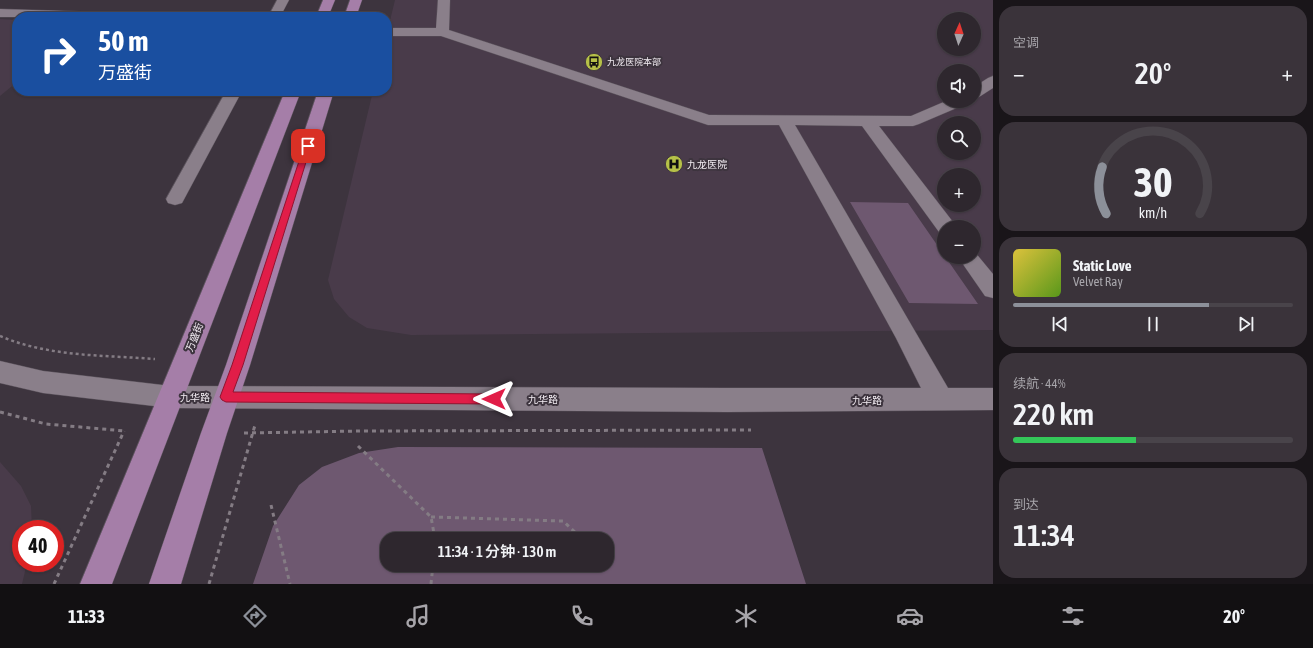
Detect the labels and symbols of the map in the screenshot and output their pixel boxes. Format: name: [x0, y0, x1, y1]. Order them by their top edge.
north arrow: [937, 12, 981, 56]
bus stop icon: 九龙医院本部: [584, 52, 604, 72]
place label: 九龙医院本部: [607, 56, 661, 67]
pin: [291, 129, 325, 163]
hospital icon: 九龙医院: [664, 154, 684, 174]
place label: 九龙医院: [687, 159, 727, 170]
street label: 万盛街: [184, 321, 205, 353]
position arrow: [473, 378, 515, 420]
street label: 九华路: [180, 392, 210, 403]
street label: 九华路: [528, 394, 558, 405]
street label: 九华路: [852, 395, 882, 406]
speed limit sign: 40: [12, 520, 64, 572]

